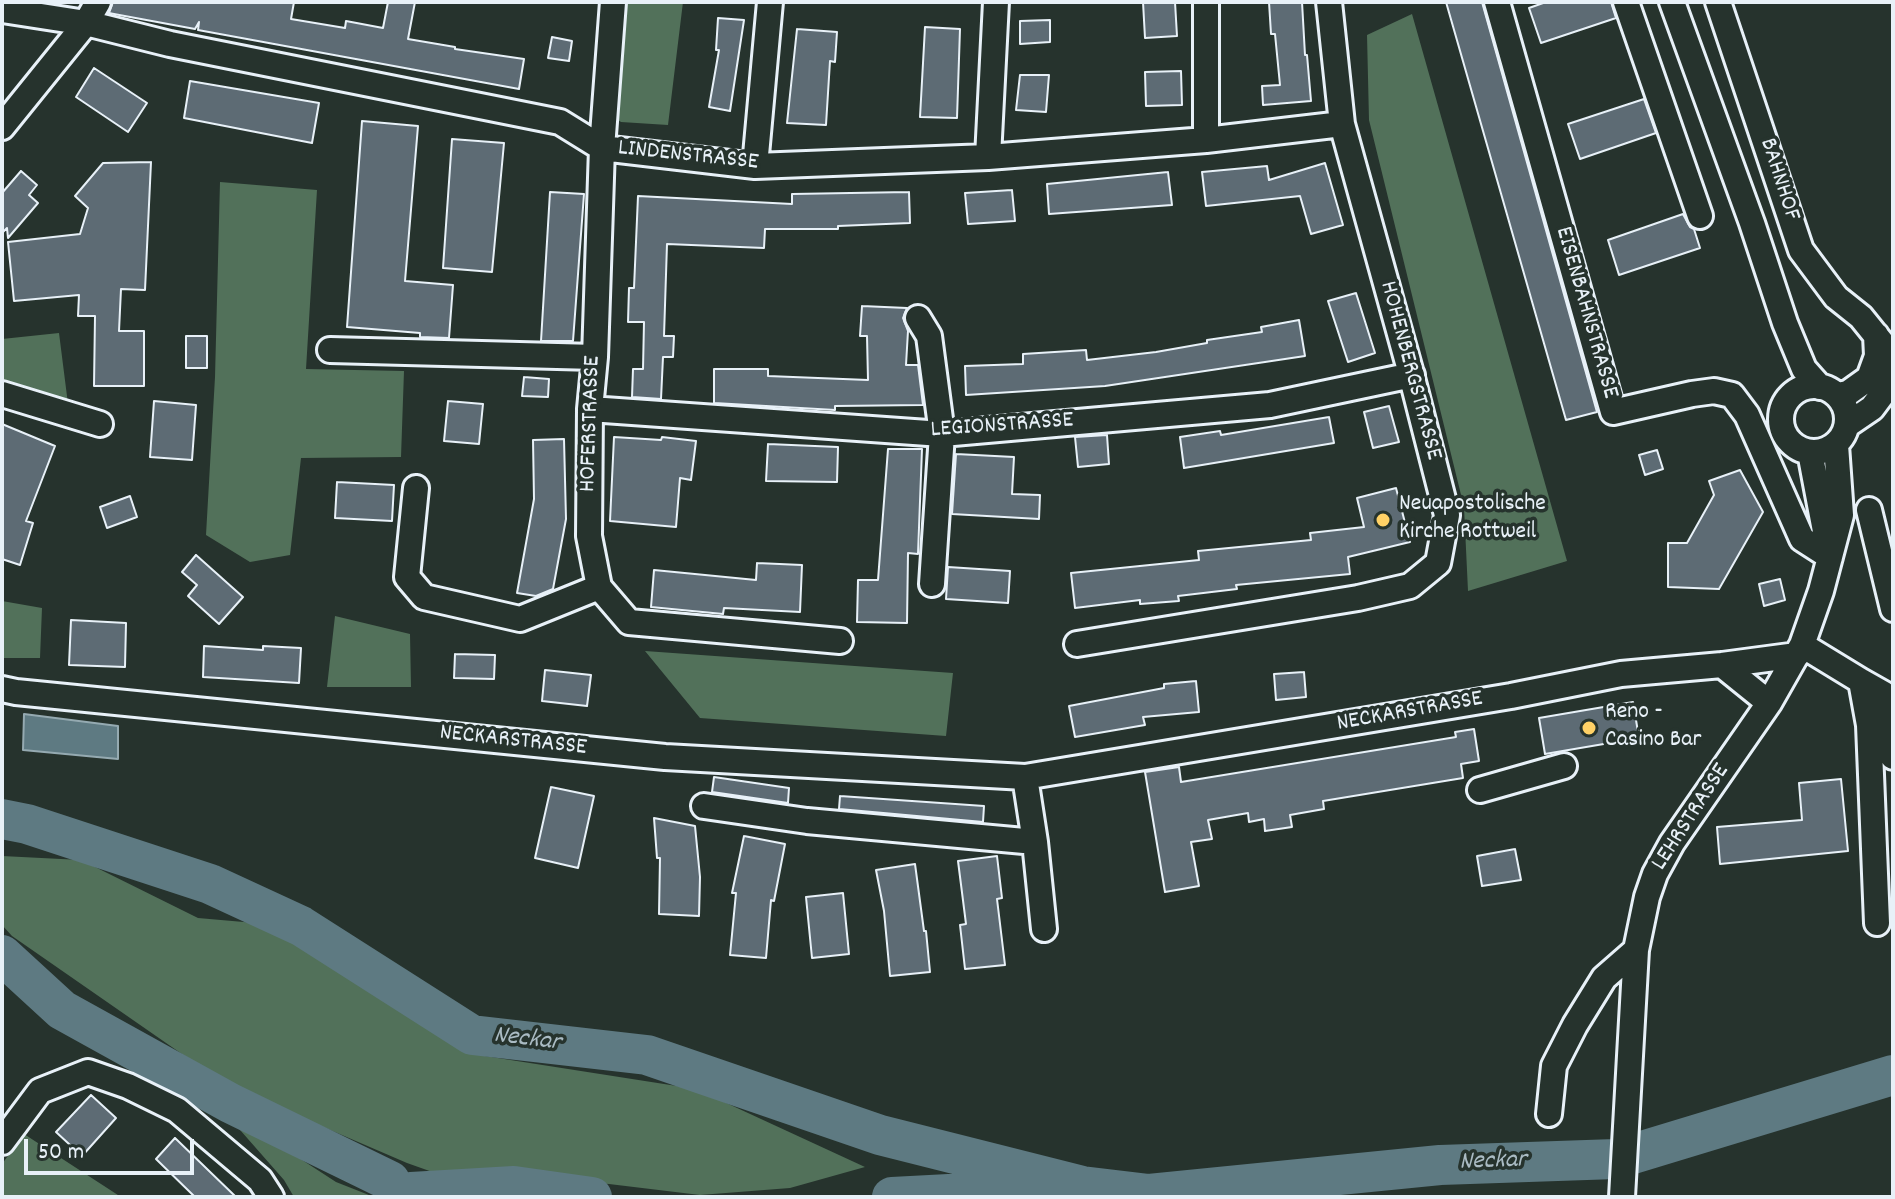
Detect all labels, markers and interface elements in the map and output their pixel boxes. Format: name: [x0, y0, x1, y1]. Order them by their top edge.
street label: LINDENSTRASSE: [616, 135, 760, 179]
street label: BAHNHOF: [1751, 135, 1805, 225]
street label: EISENBAHNSTRASSE: [1547, 224, 1623, 402]
street label: HOHENBERGSTRASSE: [1371, 278, 1447, 464]
street label: HOFERSTRASSE: [575, 355, 609, 493]
street label: LEGIONSTRASSE: [930, 408, 1074, 446]
place label: Neuapostolische Kirche Rottweil: [1399, 492, 1546, 548]
marker: Neuapostolische Kirche Rottweil: [1374, 511, 1392, 529]
street label: NECKARSTRASSE: [1335, 686, 1485, 740]
place label: Reno - Casino Bar: [1605, 700, 1701, 756]
marker: Reno - Casino Bar: [1580, 719, 1598, 737]
street label: NECKARSTRASSE: [438, 720, 588, 764]
street label: LEHRSTRASSE: [1647, 759, 1737, 877]
water label: Neckar: [492, 1021, 562, 1061]
scale bar: [28, 1123, 198, 1173]
text: 50 m: [38, 1136, 84, 1170]
water label: Neckar: [1459, 1146, 1527, 1180]

